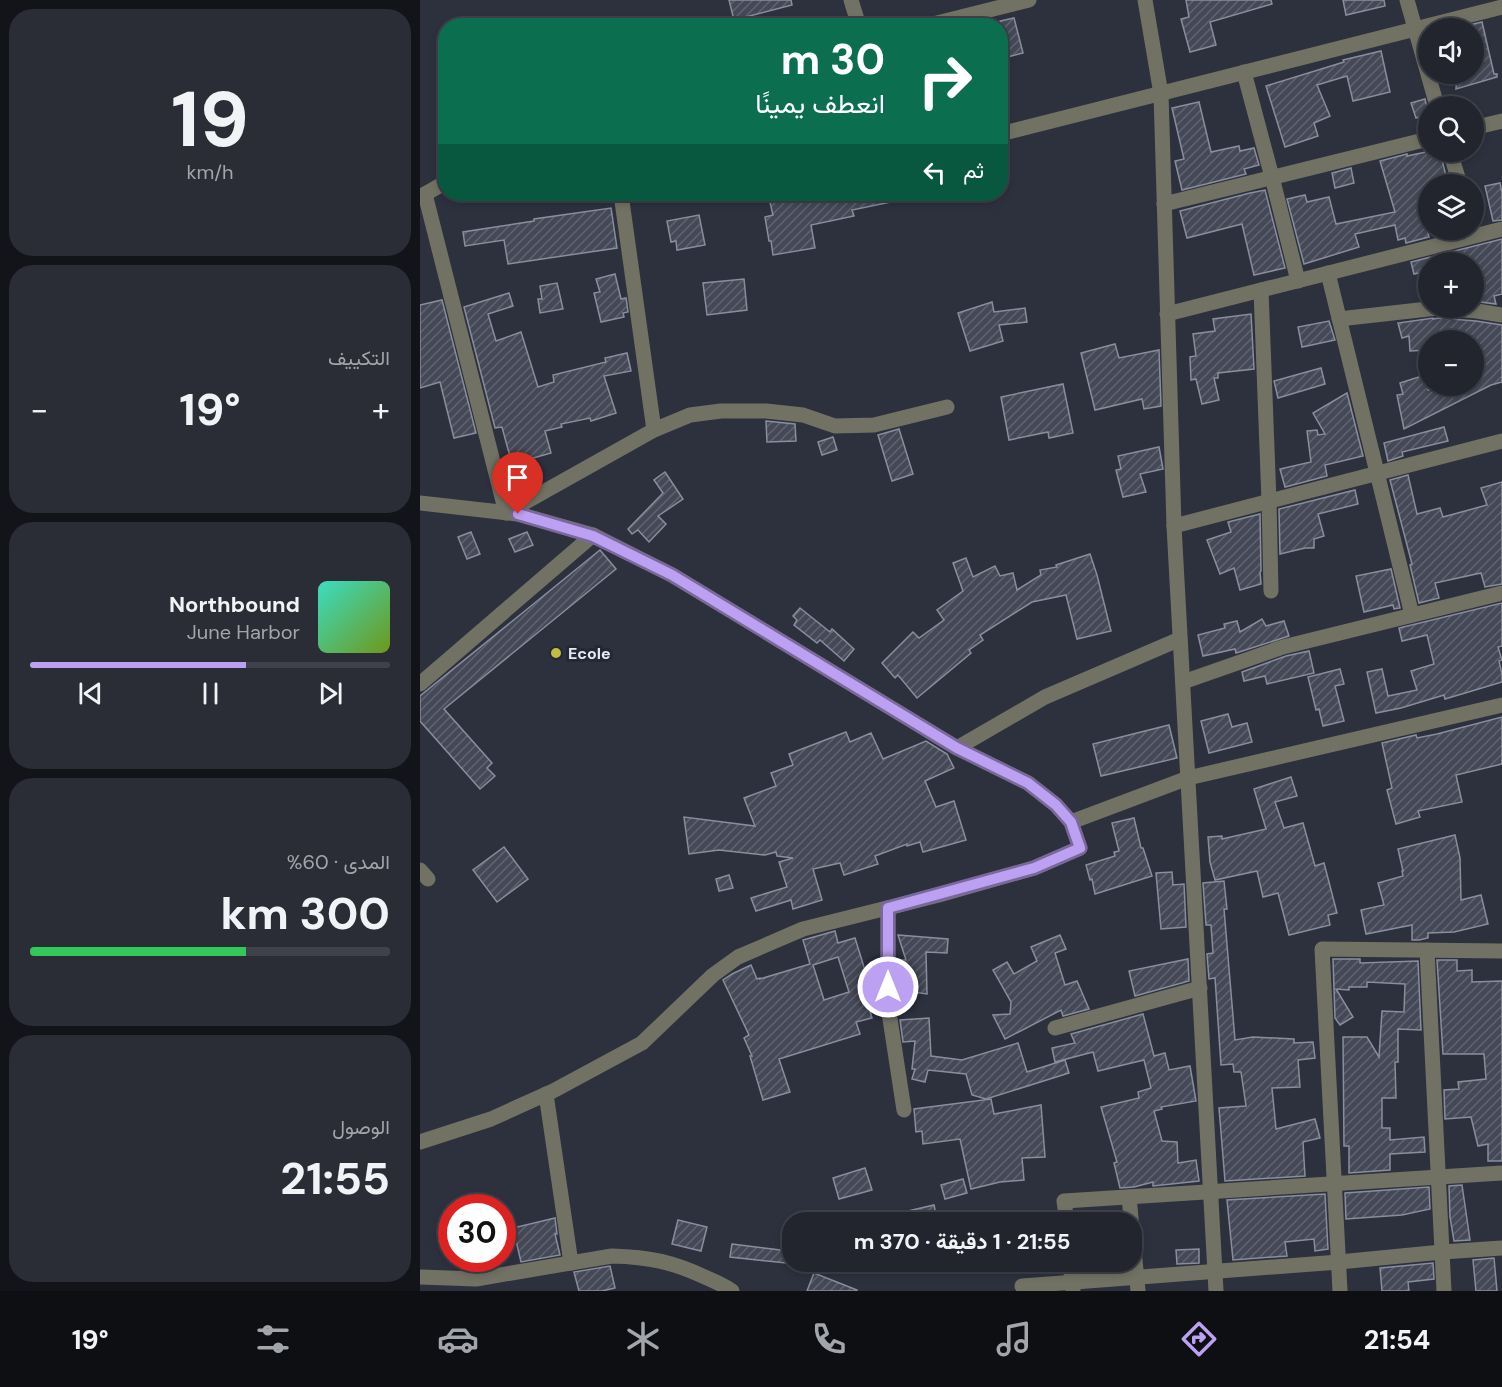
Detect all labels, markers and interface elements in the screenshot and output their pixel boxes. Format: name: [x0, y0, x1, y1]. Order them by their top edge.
map controls: [1418, 18, 1484, 396]
button: sound: [1418, 18, 1484, 84]
text: 30 m: [781, 32, 885, 87]
icon: right: [906, 42, 984, 120]
text: 19: [171, 69, 249, 170]
text: انعطف يمينًا: [755, 86, 885, 121]
button: search: [1418, 96, 1484, 162]
icon: left: [918, 156, 951, 189]
text: ثم: [963, 156, 984, 185]
text: km/h: [186, 159, 234, 185]
button: layers: [1418, 174, 1484, 240]
button: +: [1418, 252, 1484, 318]
button: −: [1418, 330, 1484, 396]
text: التكييف: [328, 345, 390, 371]
text: 19°: [179, 380, 241, 439]
text: −: [30, 388, 48, 431]
text: +: [372, 388, 390, 431]
pin: [492, 452, 543, 514]
icon: arrive: [501, 461, 534, 494]
text: Northbound: [169, 590, 300, 619]
text: June Harbor: [187, 619, 300, 645]
place label: Ecole: [568, 643, 611, 664]
marker: Ecole: [549, 646, 563, 660]
icon: previous: [74, 677, 107, 710]
icon: pause: [194, 677, 227, 710]
icon: next: [314, 677, 347, 710]
text: المدى · 60%: [287, 849, 390, 875]
text: 300 km: [221, 884, 390, 943]
position arrow: [856, 955, 920, 1019]
text: الوصول: [332, 1114, 390, 1140]
text: 21:55: [280, 1149, 390, 1208]
speed limit sign: 30: [438, 1194, 516, 1272]
text: 21:55 · 1 دقيقة · 370 m: [854, 1227, 1070, 1256]
icon: filters: [252, 1318, 294, 1360]
icon: car: [437, 1318, 479, 1360]
icon: climate: [622, 1318, 664, 1360]
icon: phone: [808, 1318, 850, 1360]
icon: music: [993, 1318, 1035, 1360]
icon: directions: [1178, 1318, 1220, 1360]
text: 19°: [72, 1322, 109, 1357]
text: 21:54: [1364, 1322, 1430, 1357]

